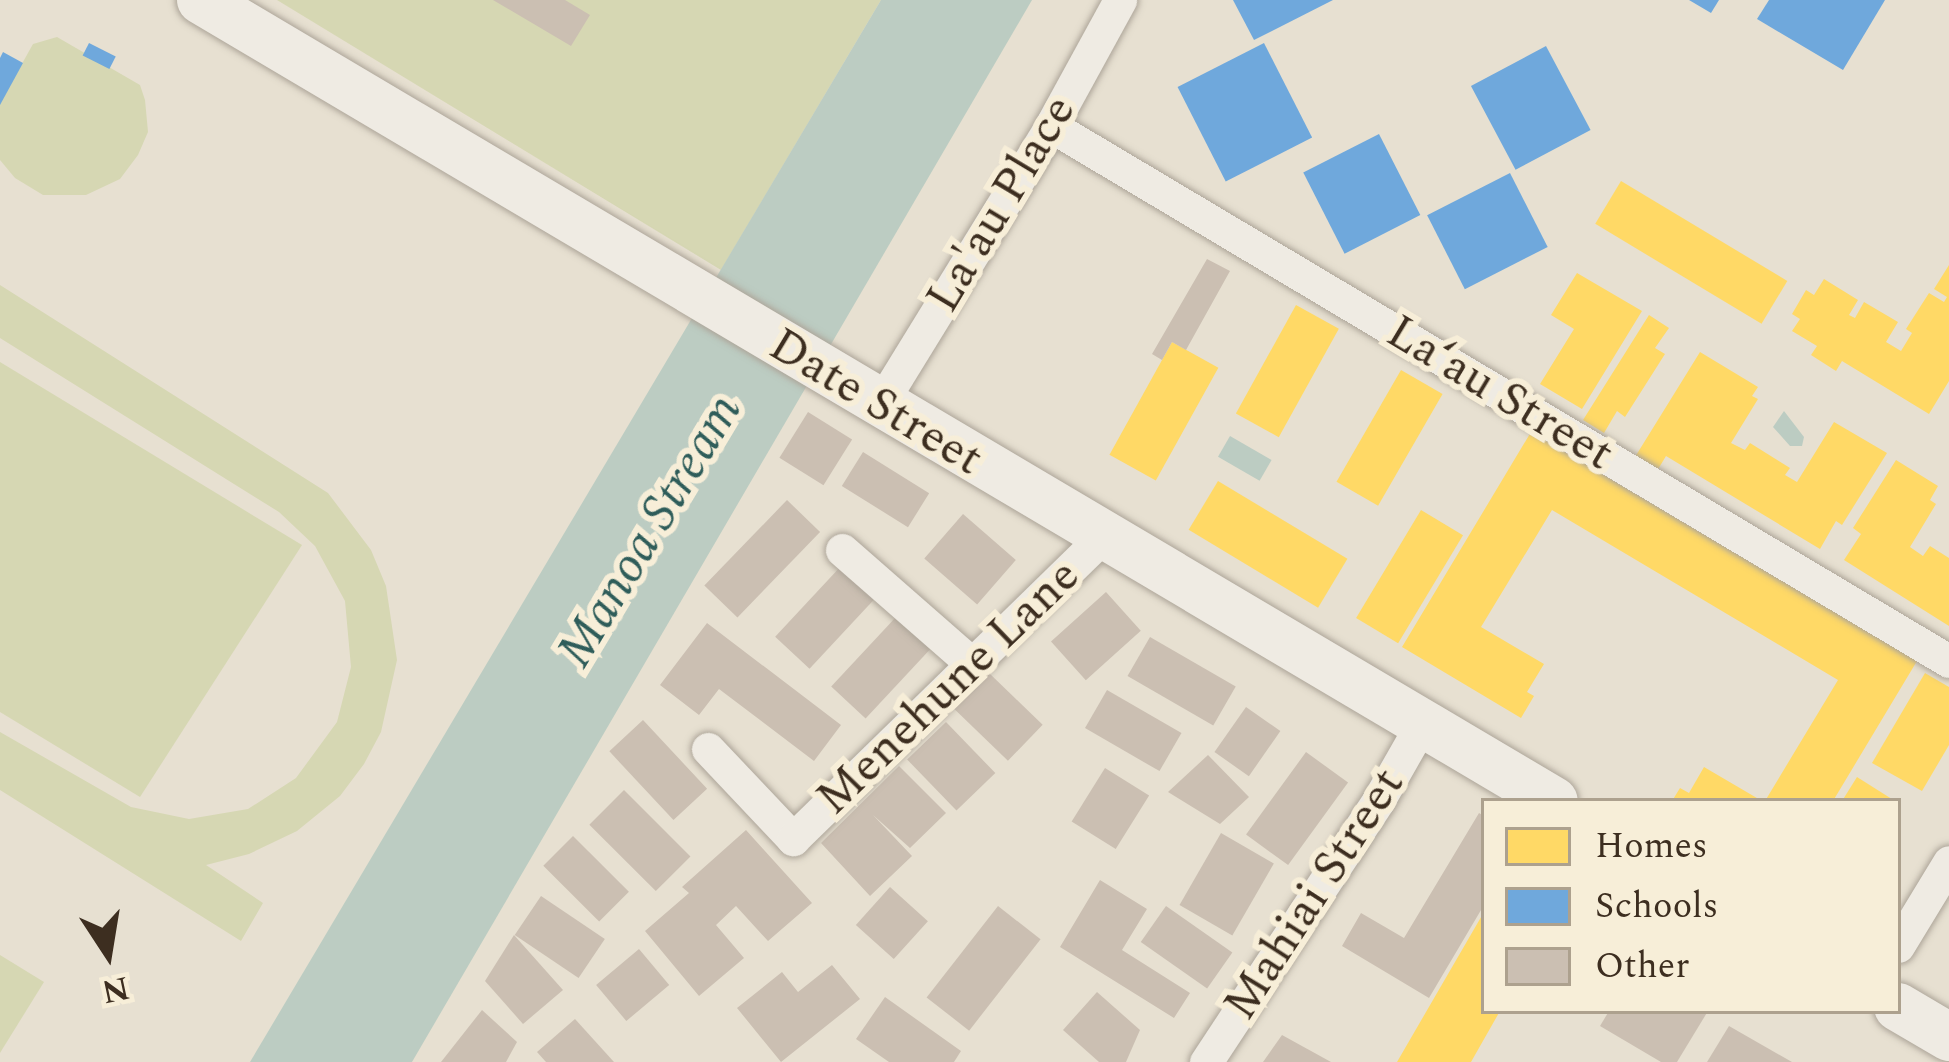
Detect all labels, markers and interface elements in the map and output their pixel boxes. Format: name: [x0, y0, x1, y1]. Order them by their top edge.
street label: La'au Place: [914, 85, 1088, 323]
street label: Laʻau Street: [1376, 303, 1624, 483]
street label: Date Street: [759, 316, 993, 488]
water label: Manoa Stream: [545, 383, 755, 679]
street label: Menehune Lane: [804, 547, 1092, 827]
street label: Mahiai Street: [1211, 757, 1417, 1031]
legend: [1481, 798, 1901, 1014]
text: Homes: [1595, 819, 1708, 874]
text: Schools: [1595, 879, 1718, 934]
north arrow: [48, 894, 168, 1014]
text: Other: [1595, 939, 1689, 994]
text: N: [97, 962, 134, 1016]

